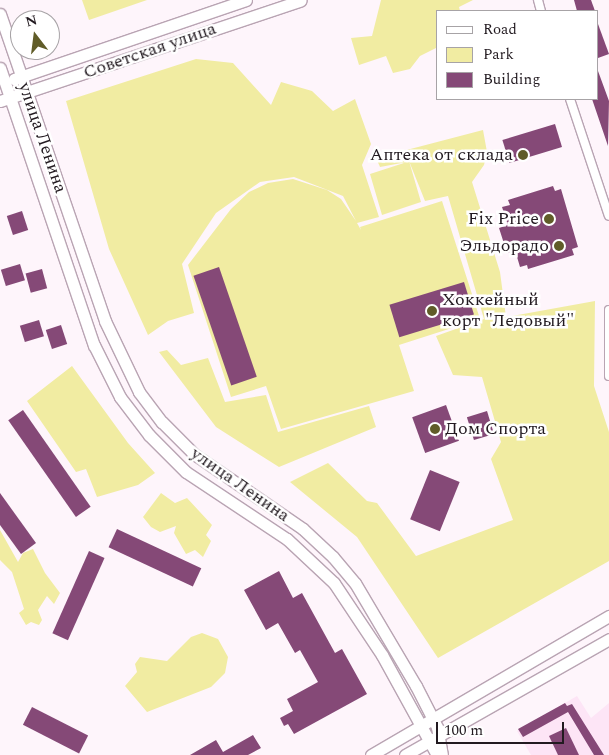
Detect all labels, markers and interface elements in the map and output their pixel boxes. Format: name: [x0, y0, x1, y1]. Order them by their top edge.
text: N: [23, 9, 39, 33]
north arrow: [10, 10, 60, 60]
legend: [436, 10, 599, 100]
street label: Советская улица: [81, 18, 219, 84]
text: Road: [483, 18, 517, 41]
text: Park: [483, 43, 514, 66]
text: Building: [483, 68, 540, 91]
street label: улица Ленина: [13, 80, 71, 196]
place label: Аптека от склада: [370, 144, 513, 166]
marker: Аптека от склада: [517, 149, 529, 161]
place label: Fix Price: [468, 208, 539, 230]
marker: Fix Price: [543, 213, 555, 225]
place label: Эльдорадо: [459, 235, 549, 257]
marker: Эльдорадо: [553, 240, 565, 252]
place label: Хоккейный корт "Ледовый": [442, 290, 574, 332]
marker: Хоккейный корт "Ледовый": [426, 305, 438, 317]
place label: Дом Спорта: [445, 418, 546, 440]
marker: Дом Спорта: [429, 423, 441, 435]
street label: улица Ленина: [186, 443, 294, 527]
scale bar: [439, 712, 566, 744]
text: 100 m: [444, 719, 483, 742]

